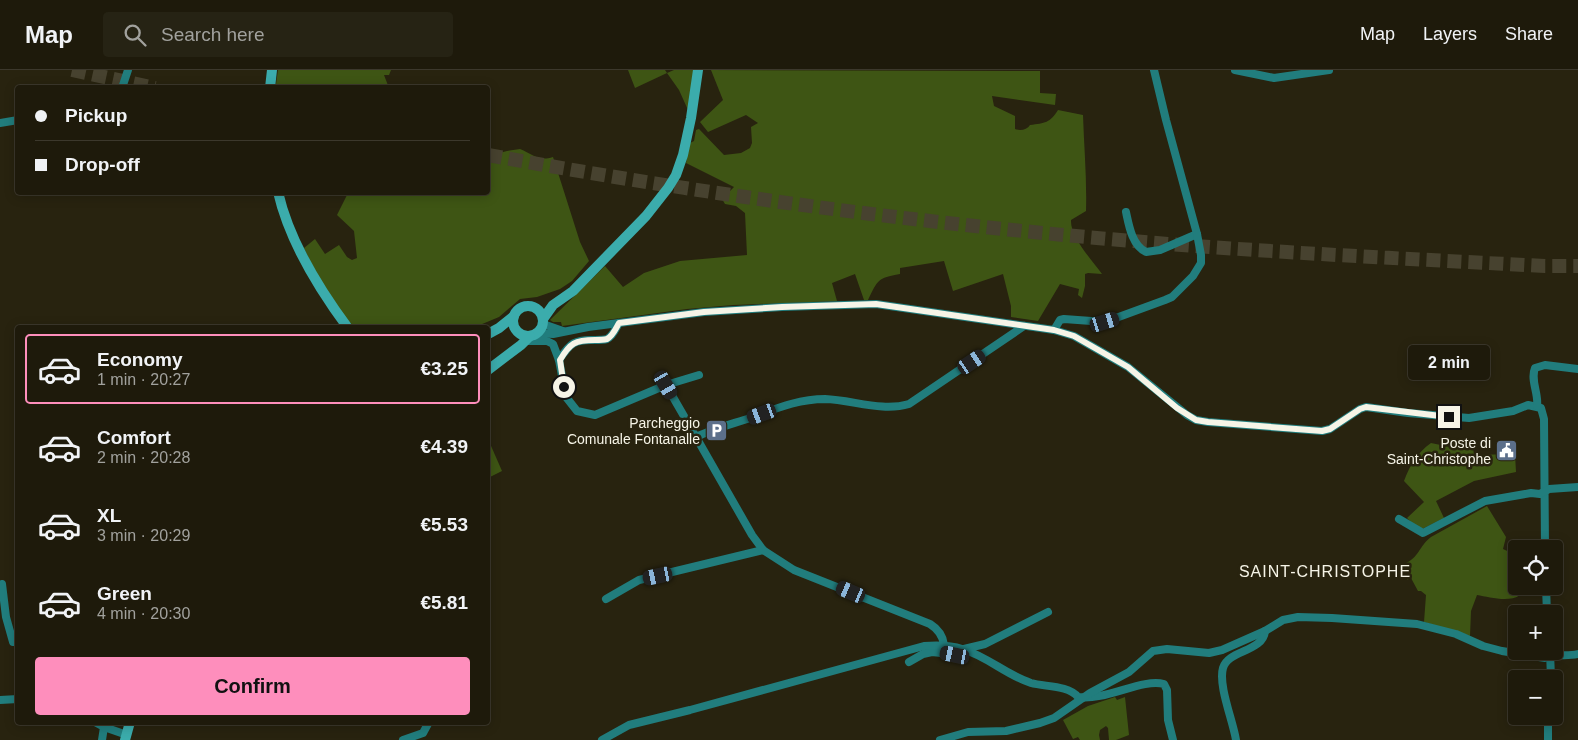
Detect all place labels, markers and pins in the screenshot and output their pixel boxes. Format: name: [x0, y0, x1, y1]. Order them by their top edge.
place label: Parcheggio Comunale Fontanalle: [567, 415, 700, 447]
parking icon: Parcheggio Comunale Fontanalle: [704, 419, 728, 443]
place label: Poste di Saint-Christophe: [1387, 435, 1491, 467]
public building icon: Poste di Saint-Christophe: [1495, 439, 1519, 463]

